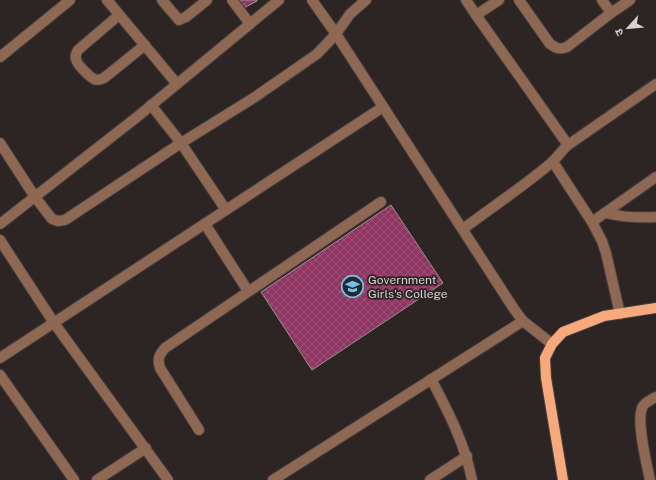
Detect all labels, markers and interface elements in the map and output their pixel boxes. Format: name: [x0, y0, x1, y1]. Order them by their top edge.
north arrow: [608, 8, 648, 48]
text: उ: [612, 26, 626, 38]
place label: Government Girls's College: [368, 273, 448, 301]
school or university icon: Government Girls's College: [339, 274, 365, 300]

